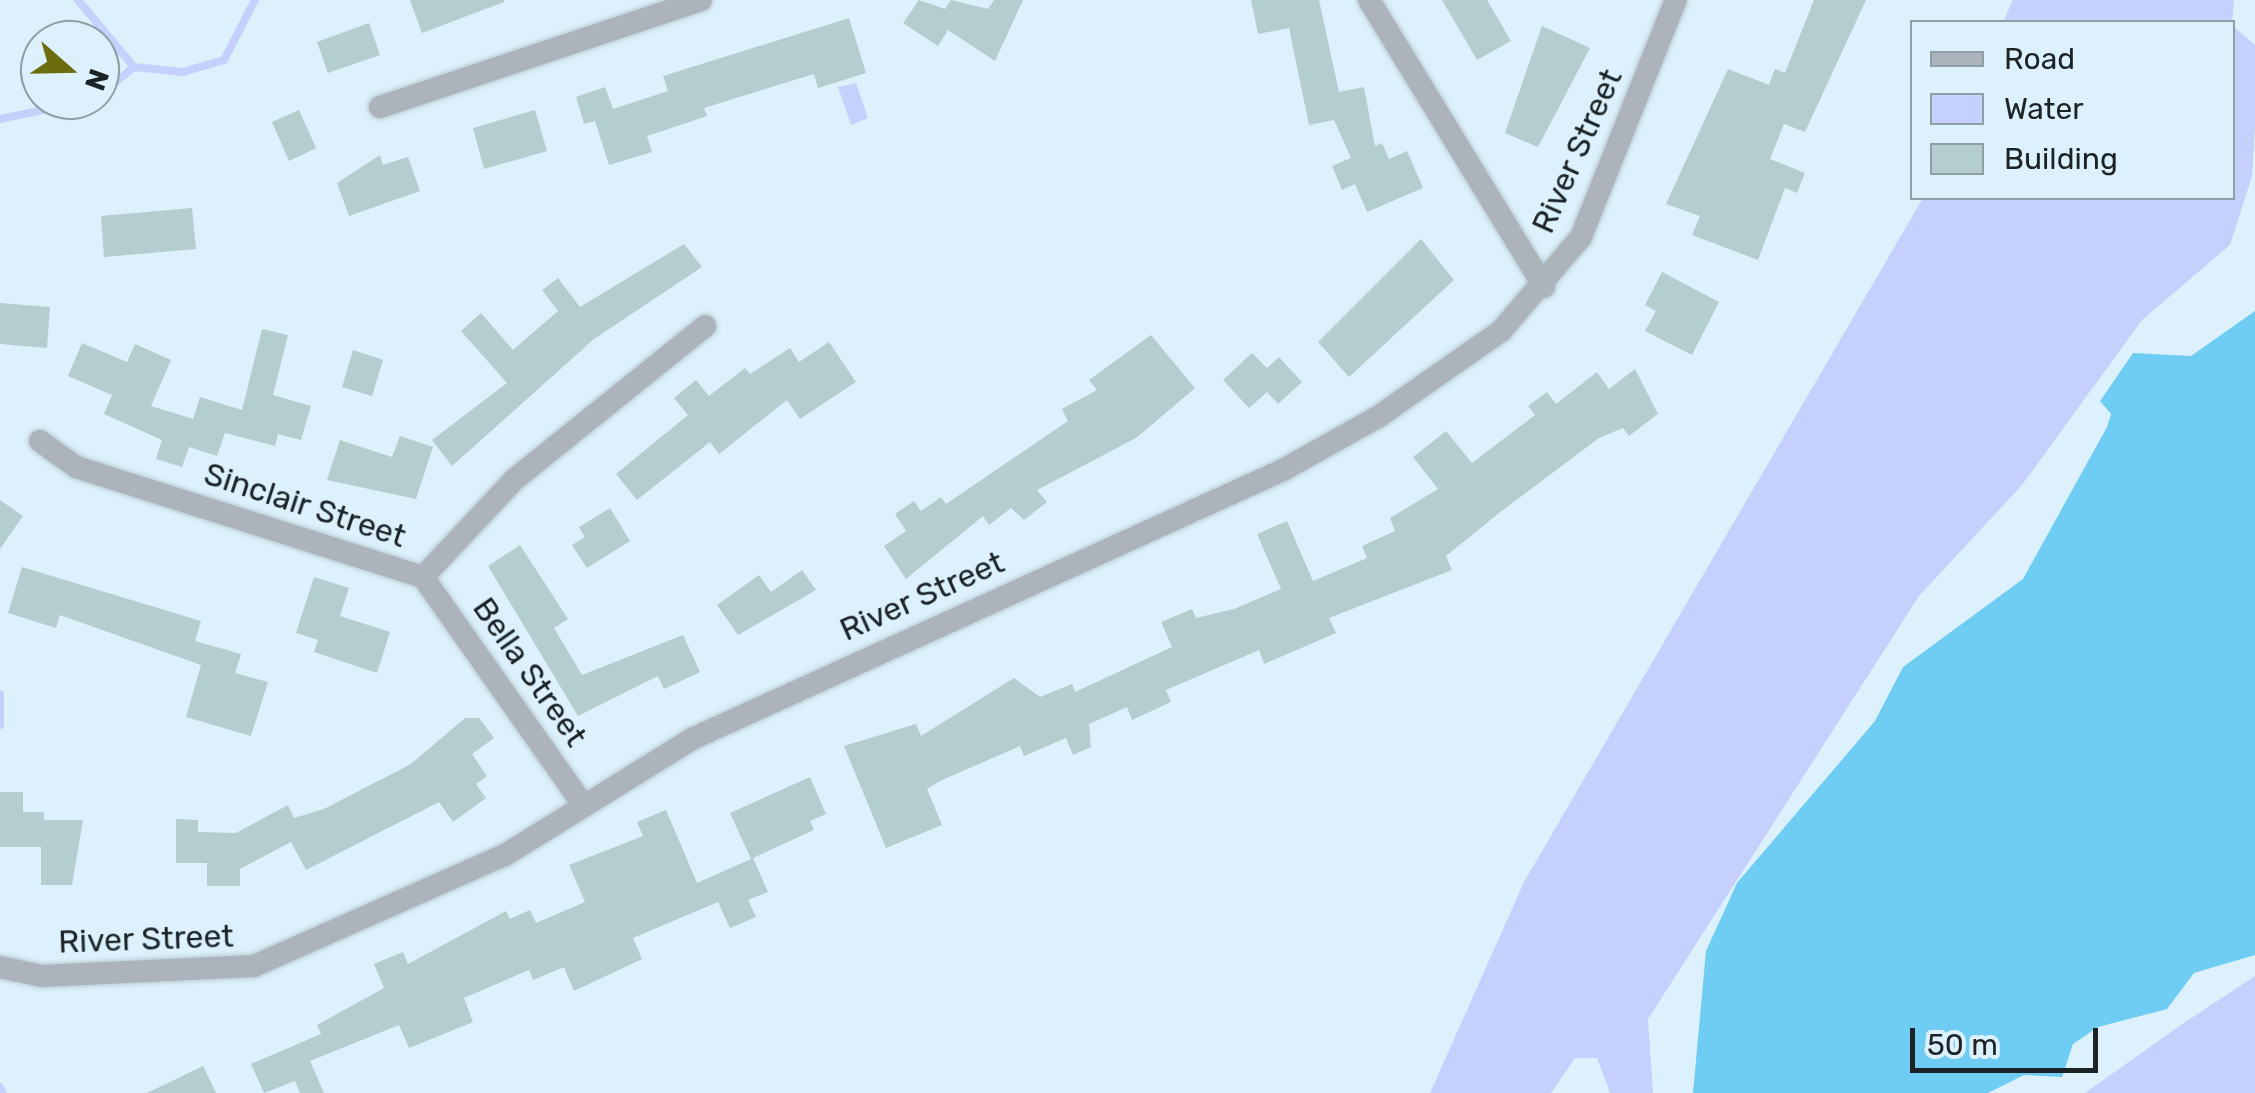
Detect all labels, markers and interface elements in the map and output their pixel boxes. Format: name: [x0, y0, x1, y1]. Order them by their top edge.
north arrow: [20, 20, 120, 120]
legend: [1910, 20, 2235, 200]
text: Road: [2004, 41, 2075, 77]
street label: River Street: [1524, 63, 1630, 239]
text: N: [78, 65, 116, 95]
text: Water: [2004, 91, 2084, 127]
text: Building: [2004, 141, 2118, 177]
street label: Sinclair Street: [199, 454, 411, 556]
street label: River Street: [834, 543, 1010, 649]
street label: Bella Street: [465, 590, 595, 754]
street label: River Street: [57, 917, 235, 961]
scale bar: [1915, 1008, 2102, 1070]
text: 50 m: [1927, 1027, 1998, 1063]

